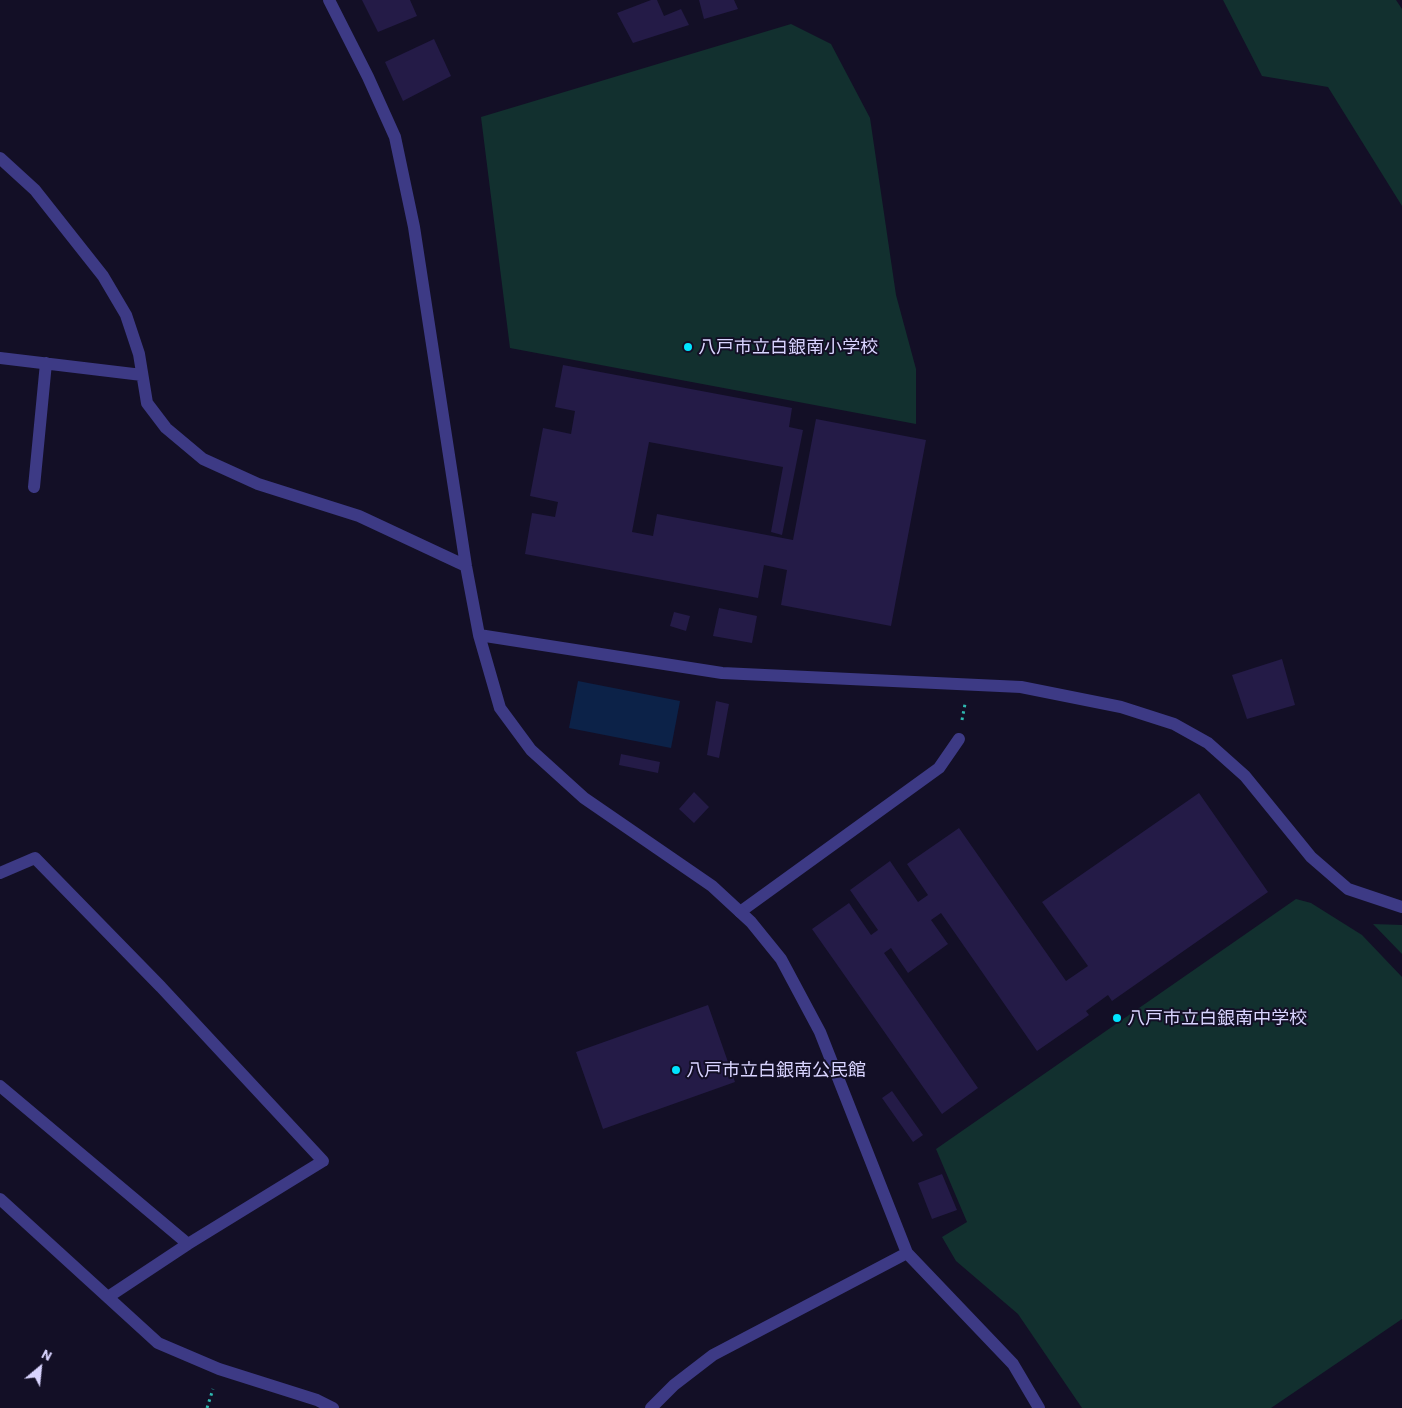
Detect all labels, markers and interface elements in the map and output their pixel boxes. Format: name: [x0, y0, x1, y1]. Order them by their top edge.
place label: 八戸市立白銀南小学校: [698, 336, 878, 358]
marker: 八戸市立白銀南小学校: [682, 341, 694, 353]
place label: 八戸市立白銀南中学校: [1127, 1007, 1307, 1029]
marker: 八戸市立白銀南中学校: [1111, 1012, 1123, 1024]
place label: 八戸市立白銀南公民館: [686, 1059, 866, 1081]
marker: 八戸市立白銀南公民館: [670, 1064, 682, 1076]
north arrow: [15, 1343, 65, 1393]
text: N: [39, 1345, 55, 1364]

